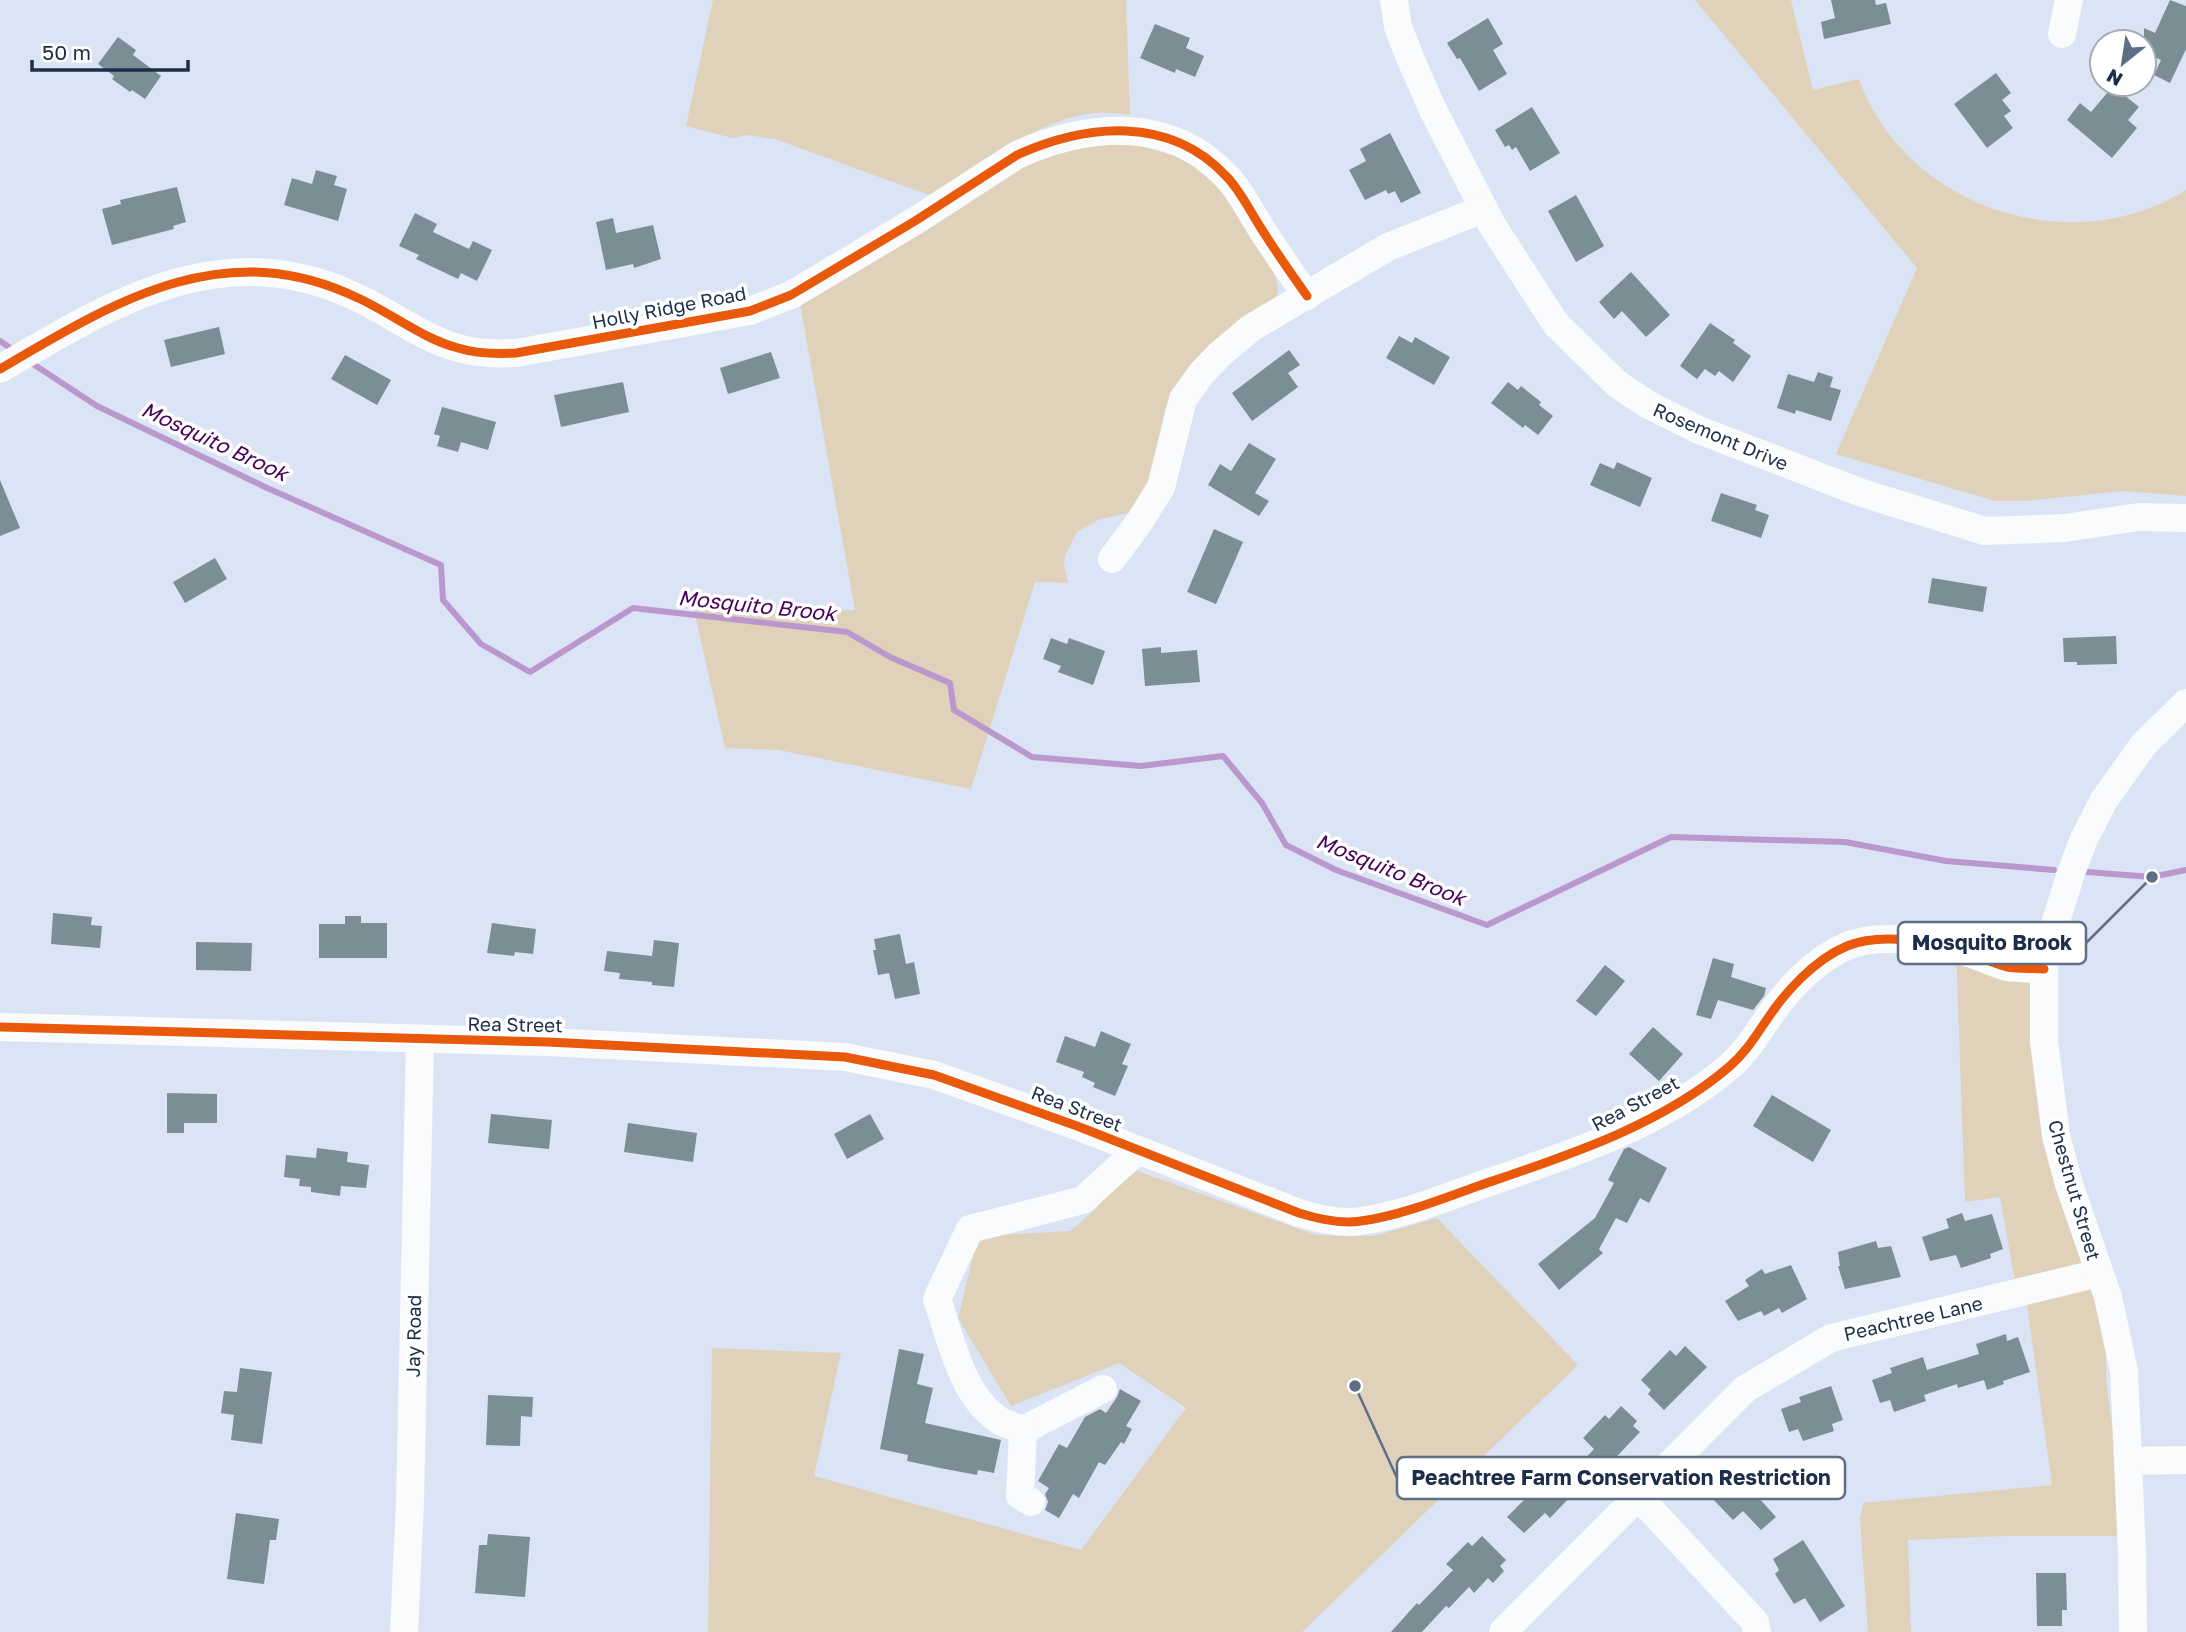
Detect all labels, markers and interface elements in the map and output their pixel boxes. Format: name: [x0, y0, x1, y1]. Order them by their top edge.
scale bar: [32, 28, 187, 72]
north arrow: [2088, 28, 2158, 98]
text: 50 m: [42, 39, 91, 65]
text: N: [2102, 65, 2126, 92]
street label: Holly Ridge Road: [590, 281, 748, 333]
water label: Mosquito Brook: [138, 396, 294, 487]
street label: Rosemont Drive: [1650, 397, 1792, 475]
water label: Mosquito Brook: [677, 584, 839, 626]
water label: Mosquito Brook: [1313, 827, 1471, 912]
callout: Mosquito Brook: [1898, 922, 2086, 964]
text: Mosquito Brook: [1912, 929, 2072, 955]
street label: Rea Street: [467, 1012, 563, 1036]
street label: Rea Street: [1587, 1070, 1683, 1136]
street label: Rea Street: [1028, 1080, 1126, 1136]
street label: Chestnut Street: [2044, 1117, 2106, 1263]
street label: Peachtree Lane: [1841, 1291, 1985, 1345]
street label: Jay Road: [401, 1294, 425, 1378]
callout: Peachtree Farm Conservation Restriction: [1397, 1457, 1845, 1499]
text: Peachtree Farm Conservation Restriction: [1411, 1464, 1831, 1490]

